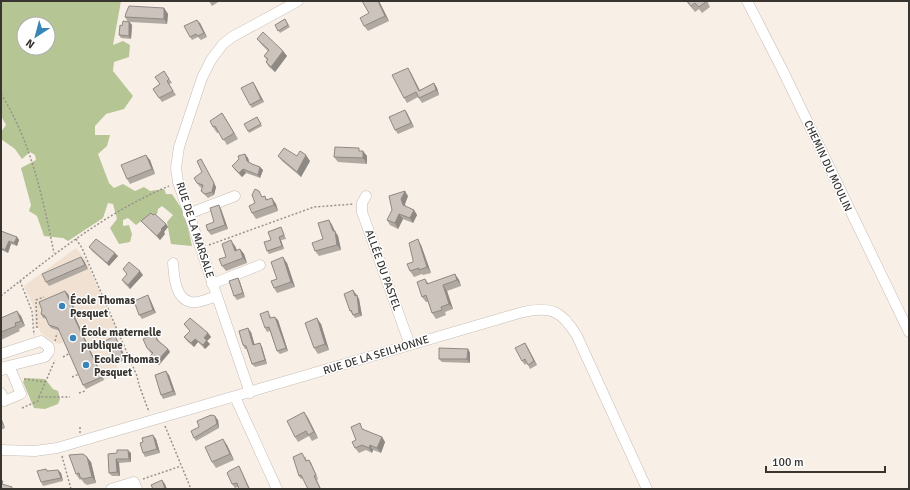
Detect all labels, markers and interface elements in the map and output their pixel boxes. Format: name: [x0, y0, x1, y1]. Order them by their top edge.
north arrow: [16, 16, 56, 56]
text: N: [23, 36, 37, 51]
street label: CHEMIN DU MOULIN: [801, 118, 855, 214]
street label: RUE DE LA MARSALE: [173, 180, 217, 280]
street label: ALLÉE DU PASTEL: [362, 227, 405, 313]
place label: École Thomas Pesquet: [70, 293, 135, 320]
marker: École Thomas Pesquet: [57, 301, 67, 311]
place label: École maternelle publique: [81, 325, 162, 352]
marker: École maternelle publique: [68, 333, 78, 343]
street label: RUE DE LA SEILHONNE: [321, 333, 431, 377]
place label: Ecole Thomas Pesquet: [94, 353, 159, 379]
marker: Ecole Thomas Pesquet: [81, 360, 91, 370]
scale bar: [766, 448, 885, 474]
text: 100 m: [772, 455, 804, 470]

